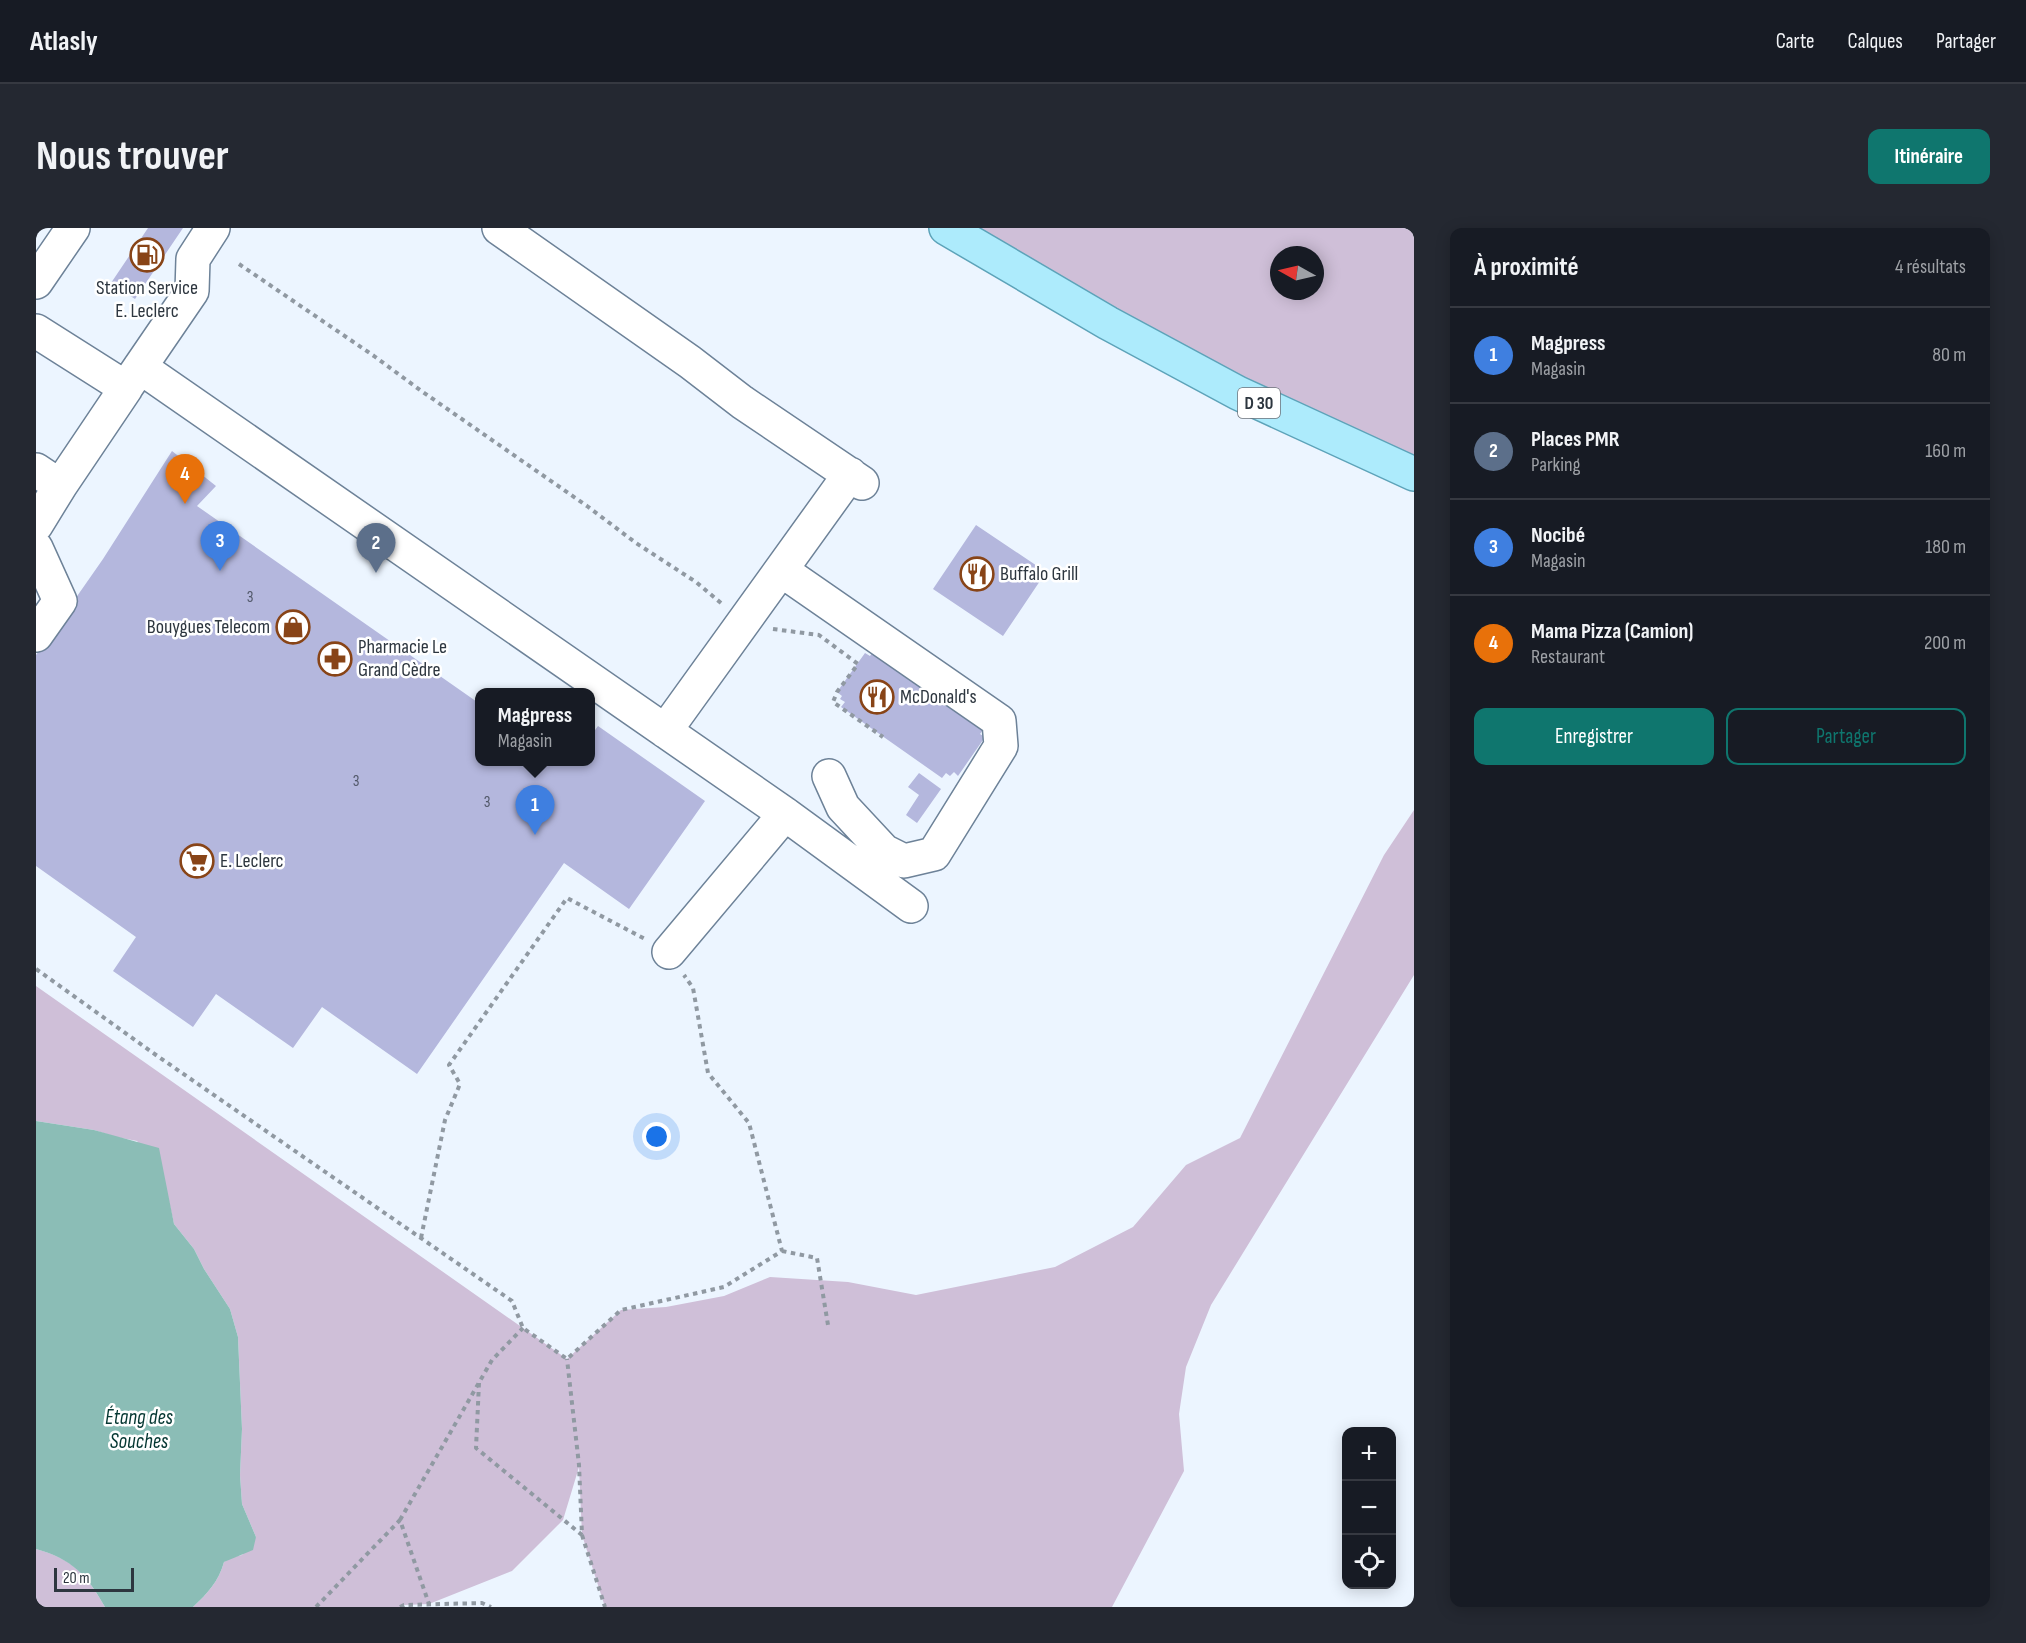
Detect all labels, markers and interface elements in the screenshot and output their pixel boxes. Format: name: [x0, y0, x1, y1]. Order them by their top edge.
text: Atlasly: [30, 25, 98, 58]
text: Carte: [1776, 29, 1815, 54]
text: Calques: [1848, 29, 1903, 54]
text: Partager: [1936, 29, 1996, 54]
button: Itinéraire: [1868, 129, 1990, 184]
text: Nous trouver: [36, 131, 229, 182]
fuel station icon: Station Service E. Leclerc: [129, 237, 165, 273]
north arrow: [1270, 246, 1324, 300]
text: À proximité: [1474, 252, 1579, 283]
text: 4 résultats: [1895, 255, 1966, 279]
place label: Station Service E. Leclerc: [96, 276, 198, 323]
text: Magpress: [1531, 330, 1605, 357]
text: 1: [1490, 343, 1497, 367]
text: 80 m: [1932, 343, 1966, 367]
text: Magasin: [1531, 357, 1585, 381]
road number: D 30: [1238, 388, 1280, 418]
text: Places PMR: [1531, 426, 1620, 453]
text: 2: [1489, 439, 1498, 463]
text: 160 m: [1925, 439, 1966, 463]
text: Parking: [1531, 453, 1581, 477]
pin: 4: [166, 454, 204, 504]
pin: 3: [200, 522, 240, 571]
text: Nocibé: [1531, 522, 1585, 549]
pin: 2: [356, 524, 396, 573]
text: 3: [1489, 535, 1498, 559]
text: 180 m: [1925, 535, 1966, 559]
text: Magasin: [1531, 549, 1585, 573]
restaurant icon: Buffalo Grill: [959, 556, 995, 592]
place label: Buffalo Grill: [1000, 562, 1078, 586]
house number: 3: [247, 588, 253, 607]
shop icon: Bouygues Telecom: [275, 609, 311, 645]
place label: Bouygues Telecom: [147, 615, 270, 639]
text: Mama Pizza (Camion): [1531, 618, 1693, 645]
text: 4: [1489, 631, 1498, 655]
text: 200 m: [1924, 631, 1966, 655]
place label: Pharmacie Le Grand Cèdre: [358, 635, 447, 682]
pharmacy icon: Pharmacie Le Grand Cèdre: [317, 641, 353, 677]
text: Restaurant: [1531, 645, 1605, 669]
restaurant icon: McDonald's: [859, 679, 895, 715]
place label: McDonald's: [900, 685, 977, 709]
popup: [475, 688, 595, 766]
text: Magpress: [498, 702, 572, 729]
button: Enregistrer: [1474, 708, 1714, 765]
button: Partager: [1726, 708, 1966, 765]
text: Magasin: [498, 729, 552, 753]
house number: 3: [353, 772, 359, 791]
pin: 1: [516, 786, 554, 835]
house number: 3: [484, 793, 490, 812]
supermarket icon: E. Leclerc: [179, 843, 215, 879]
place label: E. Leclerc: [220, 849, 284, 873]
your location: [642, 1122, 671, 1151]
water label: Étang des Souches: [105, 1405, 174, 1454]
map controls: [1342, 1427, 1396, 1589]
button: +: [1342, 1427, 1396, 1481]
button: −: [1342, 1481, 1396, 1535]
button: locate: [1342, 1535, 1396, 1589]
scale bar: [54, 1565, 134, 1592]
text: 20 m: [63, 1569, 90, 1588]

